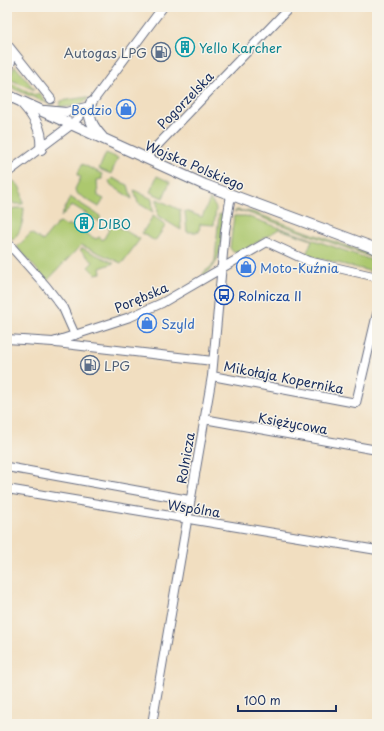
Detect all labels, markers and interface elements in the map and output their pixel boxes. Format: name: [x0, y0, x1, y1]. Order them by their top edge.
building icon: Yello Karcher: [174, 36, 196, 58]
place label: Yello Karcher: [199, 38, 283, 57]
fuel station icon: Autogas LPG: [150, 41, 172, 63]
place label: Autogas LPG: [64, 43, 147, 62]
street label: Pogorzelska: [153, 66, 218, 133]
shop icon: Bodzio: [115, 98, 137, 120]
place label: Bodzio: [71, 100, 112, 119]
street label: Wojska Polskiego: [142, 136, 248, 194]
building icon: DIBO: [73, 212, 95, 234]
place label: DIBO: [98, 214, 131, 233]
shop icon: Moto-Kuźnia: [235, 256, 257, 278]
place label: Moto-Kuźnia: [260, 258, 339, 277]
street label: Porębska: [111, 277, 172, 317]
bus stop icon: Rolnicza II: [213, 284, 235, 306]
place label: Rolnicza II: [238, 286, 302, 305]
shop icon: Szyld: [136, 312, 158, 334]
place label: Szyld: [161, 314, 195, 333]
fuel station icon: LPG: [79, 354, 101, 376]
place label: LPG: [104, 356, 130, 375]
street label: Mikołaja Kopernika: [222, 356, 347, 398]
street label: Księżycowa: [257, 408, 330, 439]
street label: Rolnicza: [171, 430, 199, 485]
street label: Wspólna: [166, 494, 223, 522]
scale bar: [238, 687, 336, 713]
text: 100 m: [244, 691, 281, 709]

